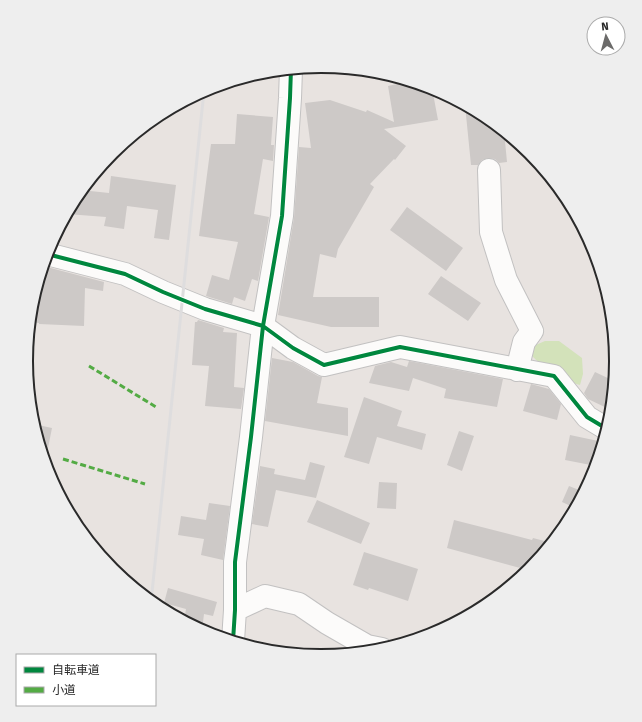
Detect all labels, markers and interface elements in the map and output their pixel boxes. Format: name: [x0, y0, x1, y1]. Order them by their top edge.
north arrow: [586, 16, 626, 56]
text: N: [601, 20, 609, 33]
legend: [16, 654, 156, 706]
text: 自転車道: [52, 663, 100, 677]
text: 小道: [52, 683, 76, 697]

